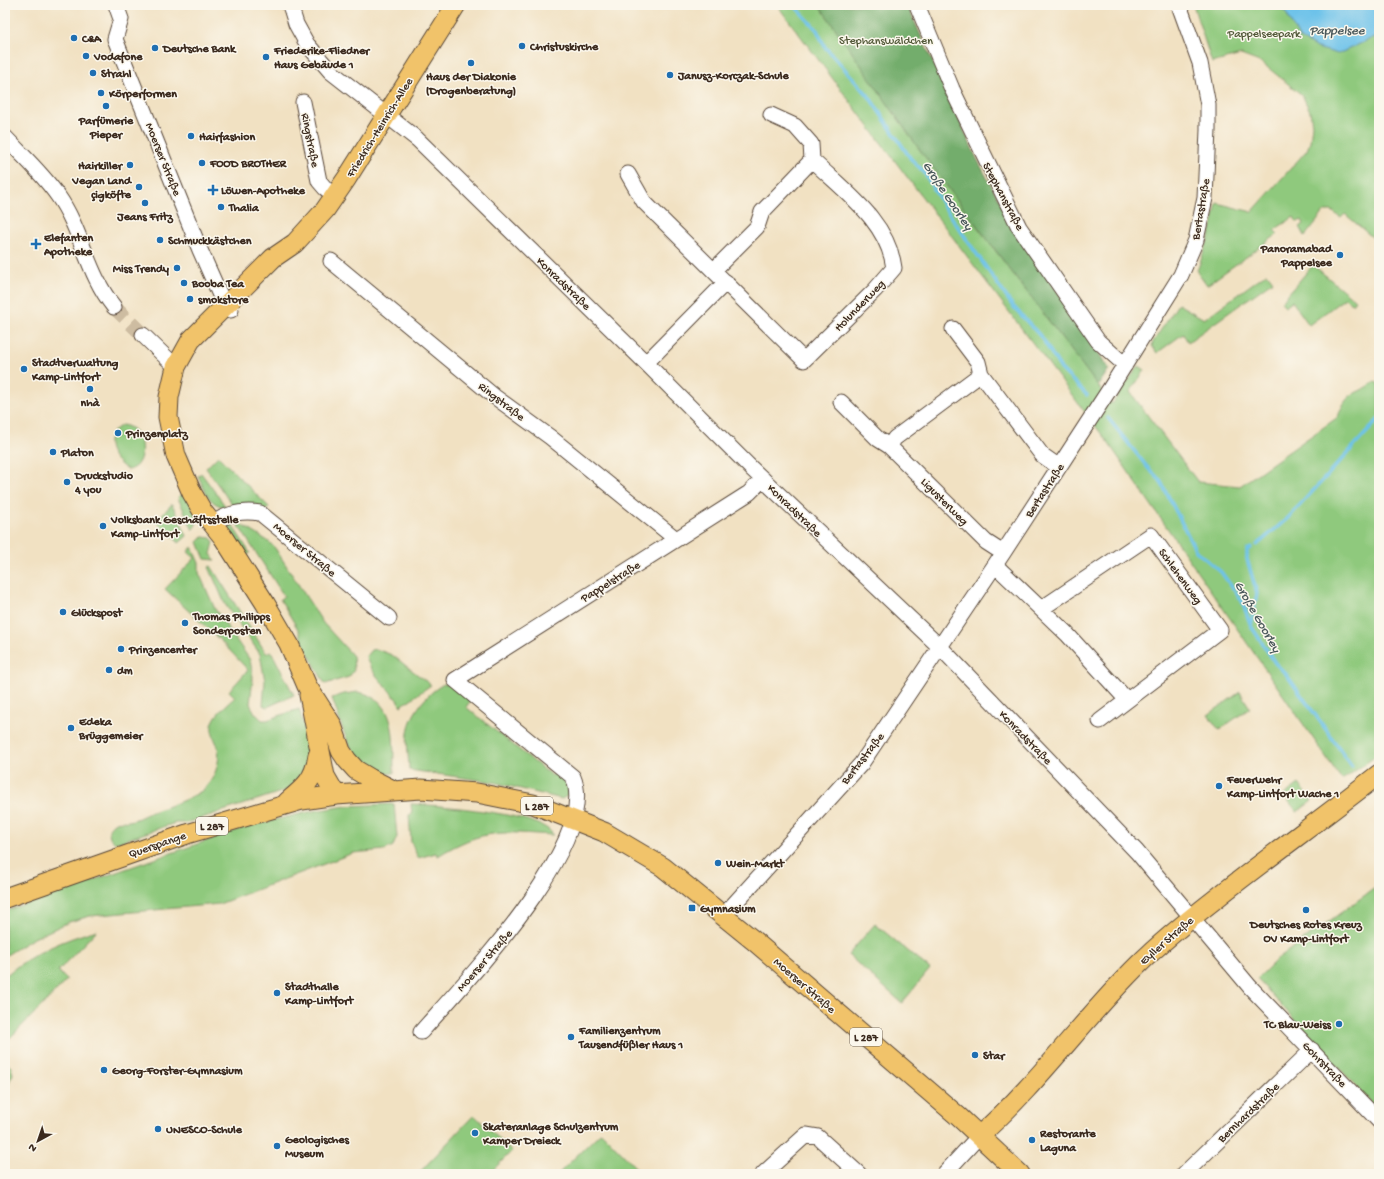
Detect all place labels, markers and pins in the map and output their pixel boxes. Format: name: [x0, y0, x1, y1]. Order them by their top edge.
marker: C&A: [69, 33, 79, 43]
place label: C&A: [81, 33, 102, 47]
marker: Christuskirche: [517, 41, 527, 51]
place label: Christuskirche: [529, 41, 599, 55]
marker: Deutsche Bank: [150, 43, 160, 53]
place label: Deutsche Bank: [162, 43, 237, 57]
place label: Friederike-Fliedner Haus Gebäude 1: [273, 45, 371, 73]
marker: Vodafone: [81, 51, 91, 61]
place label: Vodafone: [93, 51, 143, 65]
marker: Friederike-Fliedner Haus Gebäude 1: [261, 52, 271, 62]
marker: Haus der Diakonie (Drogenberatung): [466, 58, 476, 68]
marker: Strahl: [88, 68, 98, 78]
place label: Strahl: [101, 68, 132, 82]
marker: Janusz-Korczak-Schule: [665, 70, 675, 80]
place label: Janusz-Korczak-Schule: [677, 70, 789, 84]
place label: Haus der Diakonie (Drogenberatung): [426, 71, 517, 99]
marker: Körperformen: [96, 88, 106, 98]
place label: Körperformen: [108, 88, 177, 102]
marker: Parfümerie Pieper: [101, 101, 111, 111]
place label: Parfümerie Pieper: [78, 115, 134, 143]
marker: Hairfashion: [186, 131, 196, 141]
place label: Hairfashion: [199, 131, 255, 145]
marker: FOOD BROTHER: [197, 158, 207, 168]
place label: FOOD BROTHER: [209, 158, 287, 172]
place label: Hairkiller: [78, 160, 124, 174]
marker: Hairkiller: [125, 160, 135, 170]
place label: Vegan Land çigköfte: [71, 175, 133, 203]
marker: Vegan Land çigköfte: [134, 182, 144, 192]
marker: Löwen-Apotheke: [208, 185, 218, 195]
place label: Löwen-Apotheke: [221, 185, 306, 199]
marker: Jeans Fritz: [140, 198, 150, 208]
marker: Thalia: [216, 202, 226, 212]
place label: Thalia: [228, 202, 260, 216]
place label: Jeans Fritz: [116, 211, 173, 225]
place label: Elefanten Apotheke: [43, 232, 93, 260]
marker: Schmuckkästchen: [155, 235, 165, 245]
place label: Schmuckkästchen: [168, 235, 252, 249]
marker: Elefanten Apotheke: [31, 239, 41, 249]
place label: Panoramabad Pappelsee: [1260, 243, 1334, 271]
marker: Panoramabad Pappelsee: [1335, 250, 1345, 260]
place label: Miss Trendy: [113, 263, 169, 277]
marker: Miss Trendy: [172, 263, 182, 273]
marker: Booba Tea: [179, 278, 189, 288]
place label: Booba Tea: [191, 278, 245, 292]
marker: smokstore: [185, 294, 195, 304]
place label: smokstore: [198, 294, 249, 308]
place label: Stadtverwaltung Kamp-Lintfort: [31, 357, 119, 385]
marker: Stadtverwaltung Kamp-Lintfort: [19, 364, 29, 374]
marker: nhà: [85, 384, 95, 394]
place label: nhà: [81, 397, 101, 411]
marker: Prinzenplatz: [113, 428, 123, 438]
place label: Prinzenplatz: [125, 428, 188, 442]
marker: Platon: [48, 447, 58, 457]
place label: Platon: [60, 447, 94, 461]
place label: Druckstudio 4 you: [74, 470, 134, 498]
marker: Druckstudio 4 you: [62, 477, 72, 487]
place label: Volksbank Geschäftsstelle Kamp-Lintfort: [110, 514, 239, 542]
marker: Volksbank Geschäftsstelle Kamp-Lintfort: [98, 521, 108, 531]
marker: Glückspost: [58, 607, 68, 617]
place label: Glückspost: [71, 607, 123, 621]
place label: Thomas Philipps Sonderposten: [192, 611, 270, 639]
marker: Thomas Philipps Sonderposten: [180, 618, 190, 628]
marker: Prinzencenter: [116, 644, 126, 654]
place label: Prinzencenter: [128, 644, 198, 658]
marker: dm: [104, 665, 114, 675]
place label: dm: [117, 665, 133, 679]
place label: Edeka Brüggemeier: [78, 716, 144, 744]
marker: Edeka Brüggemeier: [66, 723, 76, 733]
place label: Feuerwehr Kamp-Lintfort Wache 1: [1226, 774, 1339, 802]
marker: Feuerwehr Kamp-Lintfort Wache 1: [1214, 781, 1224, 791]
marker: Wein-Markt: [713, 858, 723, 868]
place label: Wein-Markt: [725, 858, 785, 872]
marker: Gymnasium: [687, 903, 697, 913]
place label: Gymnasium: [700, 903, 756, 917]
marker: Deutsches Rotes Kreuz OV Kamp-Lintfort: [1301, 905, 1311, 915]
place label: Deutsches Rotes Kreuz OV Kamp-Lintfort: [1249, 919, 1363, 947]
place label: Stadthalle Kamp-Lintfort: [284, 981, 354, 1009]
marker: Stadthalle Kamp-Lintfort: [272, 988, 282, 998]
place label: TC Blau-Weiss: [1263, 1019, 1332, 1033]
marker: TC Blau-Weiss: [1334, 1019, 1344, 1029]
place label: Familienzentrum Tausendfüßler Haus 1: [578, 1025, 683, 1053]
marker: Familienzentrum Tausendfüßler Haus 1: [566, 1032, 576, 1042]
marker: Star: [970, 1050, 980, 1060]
place label: Star: [983, 1050, 1006, 1064]
marker: Georg-Forster-Gymnasium: [99, 1065, 109, 1075]
place label: Georg-Forster-Gymnasium: [112, 1065, 243, 1079]
place label: Skateranlage Schulzentrum Kamper Dreieck: [482, 1121, 619, 1149]
marker: UNESCO-Schule: [153, 1124, 163, 1134]
place label: UNESCO-Schule: [166, 1124, 243, 1138]
marker: Skateranlage Schulzentrum Kamper Dreieck: [470, 1128, 480, 1138]
place label: Restorante Laguna: [1039, 1128, 1097, 1156]
place label: Geologisches Museum: [285, 1134, 349, 1162]
marker: Restorante Laguna: [1027, 1135, 1037, 1145]
marker: Geologisches Museum: [272, 1141, 282, 1151]

